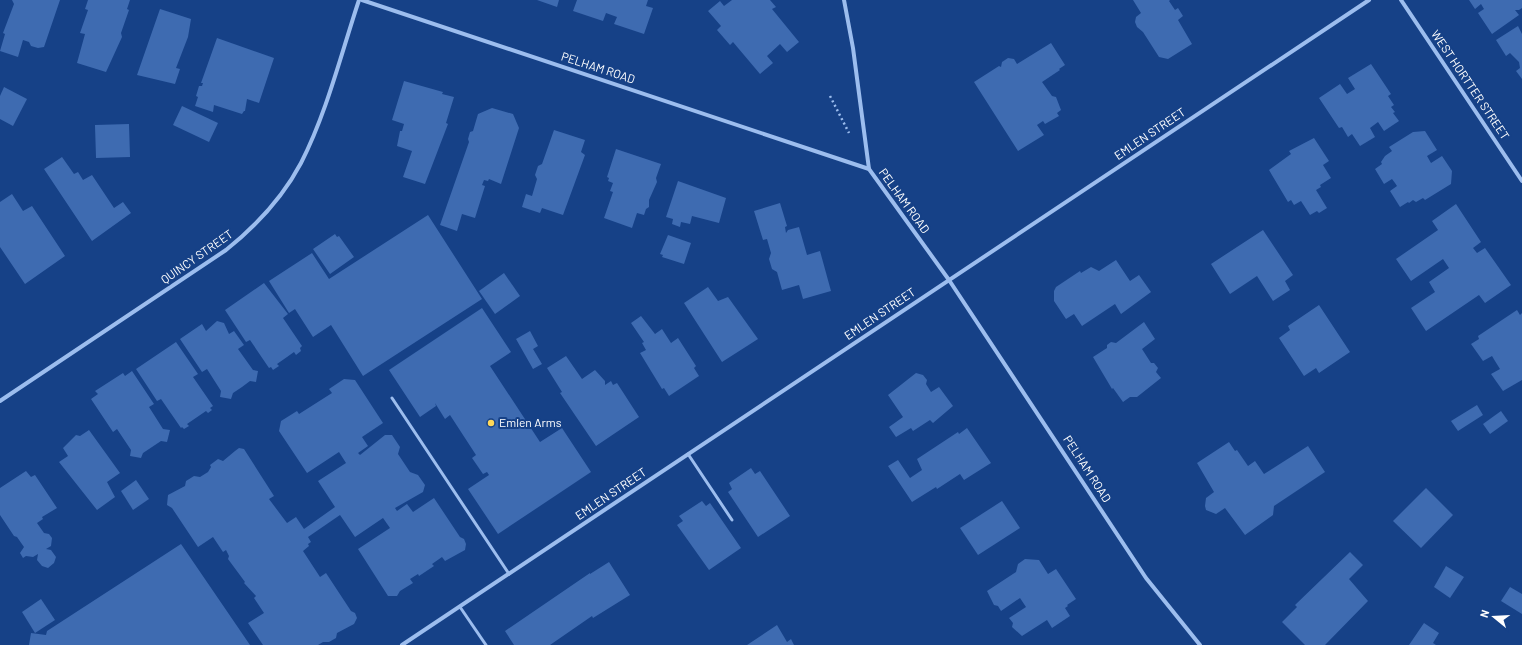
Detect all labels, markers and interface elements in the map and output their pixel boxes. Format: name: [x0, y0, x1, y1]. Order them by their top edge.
street label: WEST HORTTER STREET: [1429, 27, 1513, 142]
street label: PELHAM ROAD: [560, 49, 637, 86]
street label: EMLEN STREET: [1111, 104, 1188, 162]
street label: PELHAM ROAD: [877, 165, 933, 236]
street label: QUINCY STREET: [158, 226, 235, 286]
street label: EMLEN STREET: [841, 284, 918, 342]
place label: Emlen Arms: [499, 415, 562, 429]
marker: Emlen Arms: [486, 418, 496, 428]
street label: PELHAM ROAD: [1061, 432, 1115, 505]
street label: EMLEN STREET: [572, 464, 649, 522]
north arrow: [1474, 597, 1514, 637]
text: N: [1477, 608, 1491, 619]

